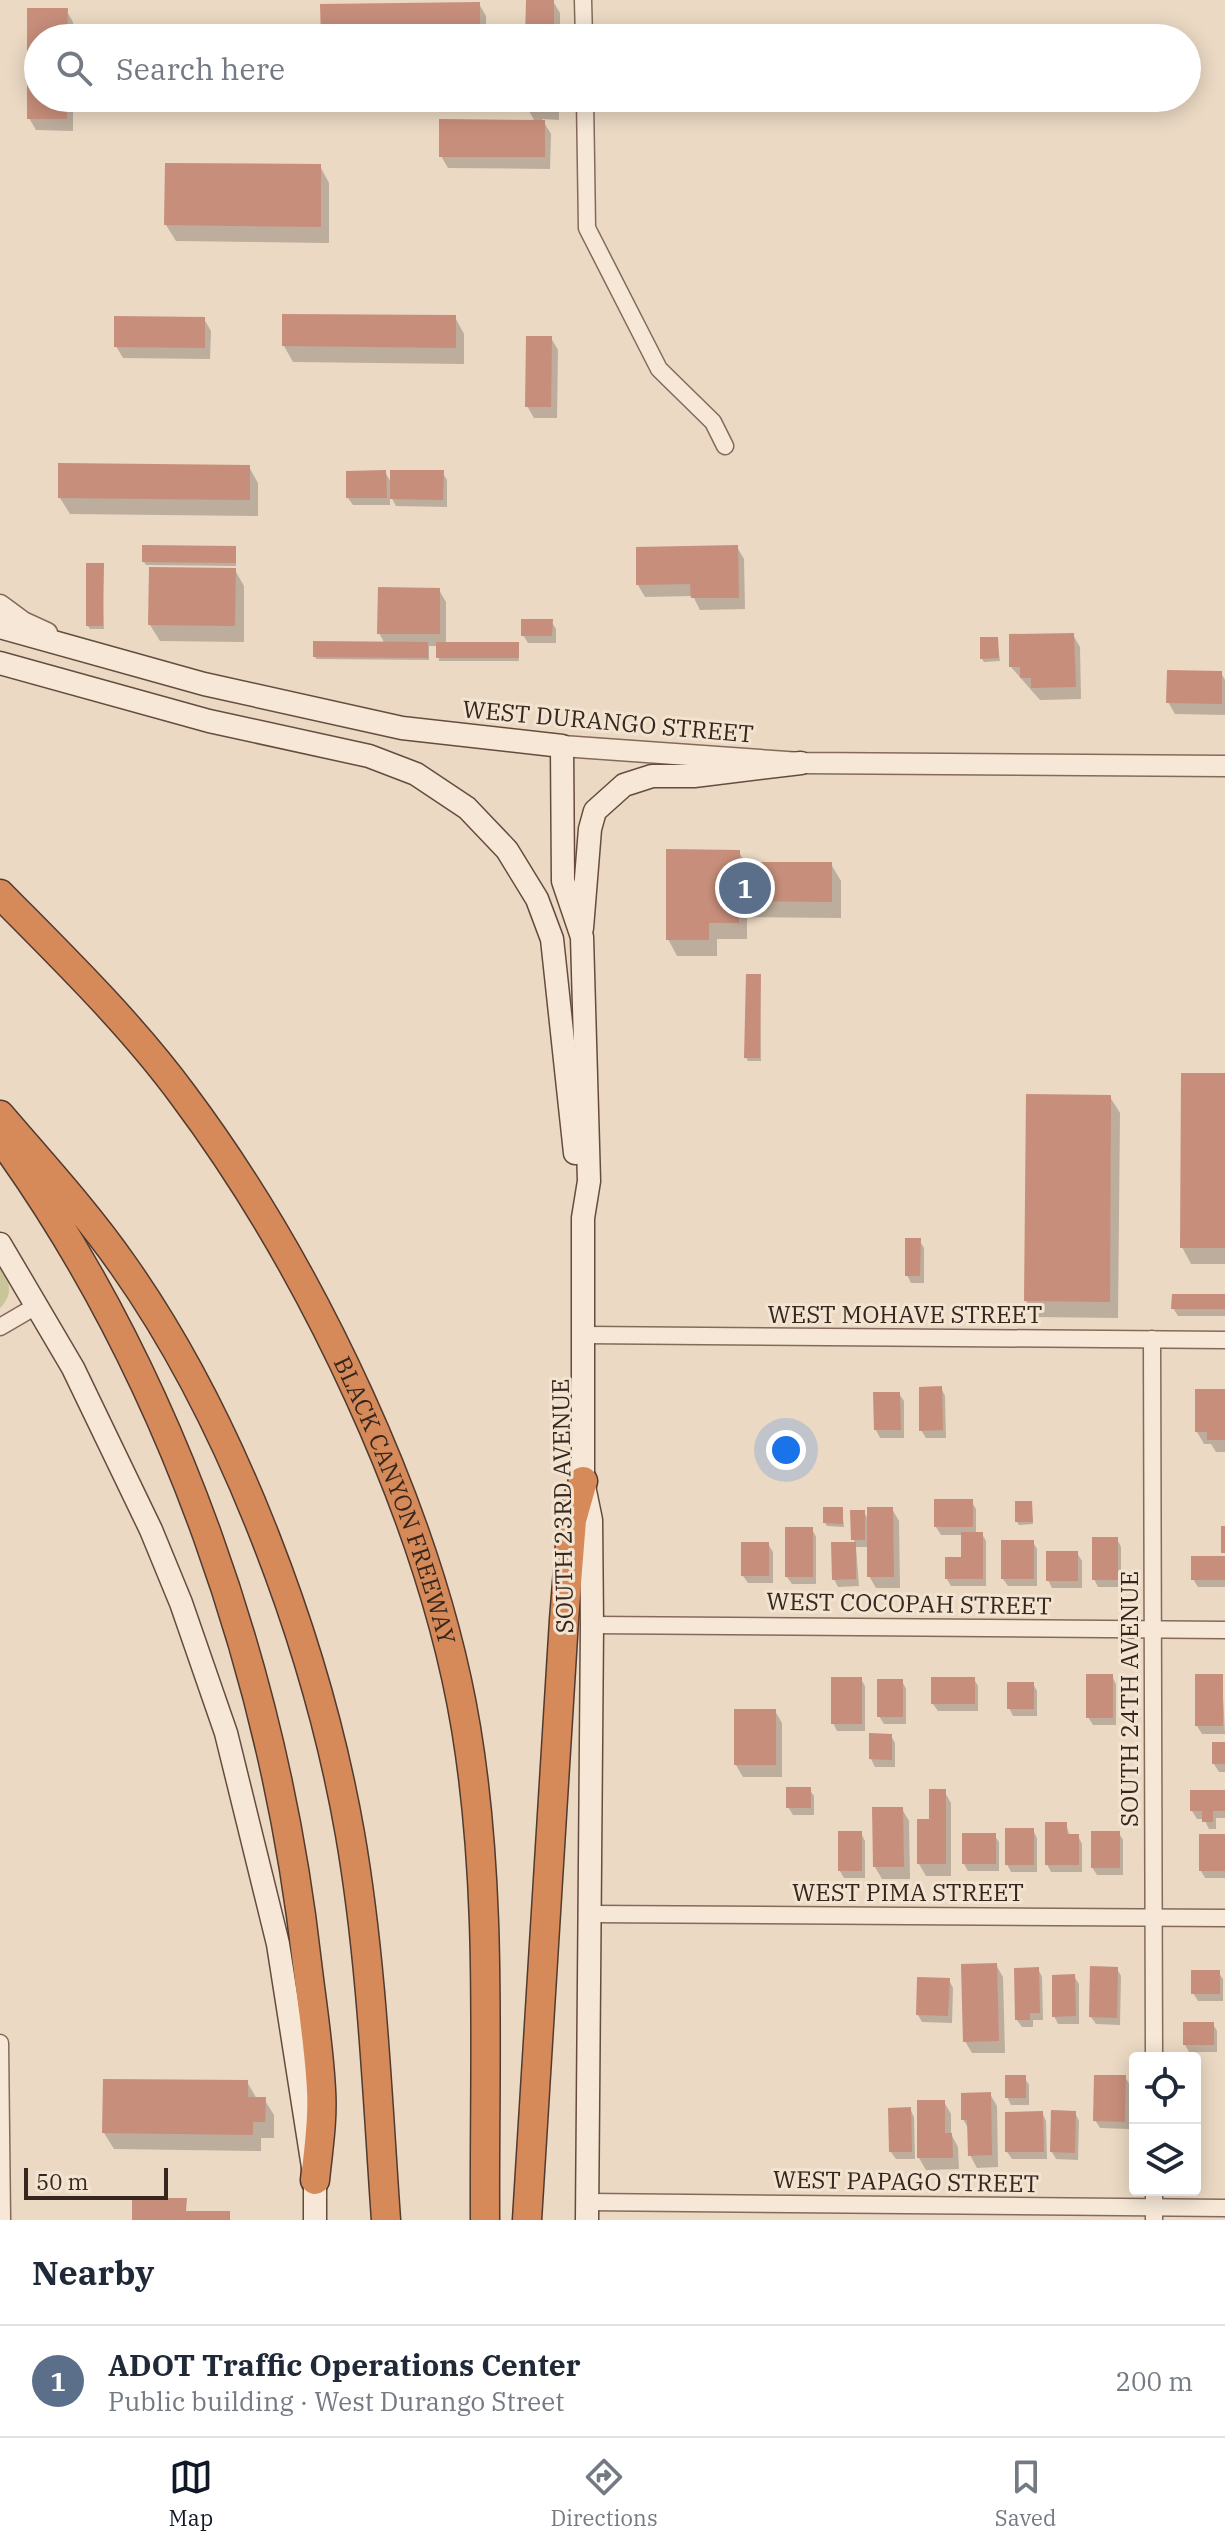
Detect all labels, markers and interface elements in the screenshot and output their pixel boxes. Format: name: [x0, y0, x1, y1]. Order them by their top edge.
search box: [24, 24, 1201, 112]
icon: search: [52, 46, 96, 90]
text: Search here: [116, 49, 285, 88]
street label: WEST DURANGO STREET: [461, 692, 755, 750]
pin: 1: [719, 858, 771, 918]
street label: WEST MOHAVE STREET: [768, 1298, 1042, 1330]
street label: BLACK CANYON FREEWAY: [327, 1351, 464, 1648]
street label: SOUTH 23RD AVENUE: [544, 1378, 580, 1634]
your location: [766, 1430, 806, 1470]
street label: SOUTH 24TH AVENUE: [1113, 1571, 1145, 1827]
street label: WEST COCOPAH STREET: [766, 1585, 1052, 1621]
street label: WEST PIMA STREET: [792, 1876, 1024, 1908]
map controls: [1129, 2052, 1201, 2196]
button: locate: [1129, 2052, 1201, 2124]
button: layers: [1129, 2124, 1201, 2196]
street label: WEST PAPAGO STREET: [773, 2163, 1039, 2199]
scale bar: [24, 2164, 168, 2200]
text: 50 m: [36, 2167, 88, 2196]
text: Nearby: [32, 2250, 154, 2294]
text: ADOT Traffic Operations Center: [108, 2345, 581, 2384]
text: 1: [50, 2364, 66, 2398]
text: 200 m: [1115, 2364, 1193, 2398]
text: Public building · West Durango Street: [108, 2384, 564, 2418]
tab: Map: [169, 2455, 213, 2532]
tab: Directions: [550, 2455, 658, 2532]
tab: Saved: [995, 2455, 1056, 2532]

